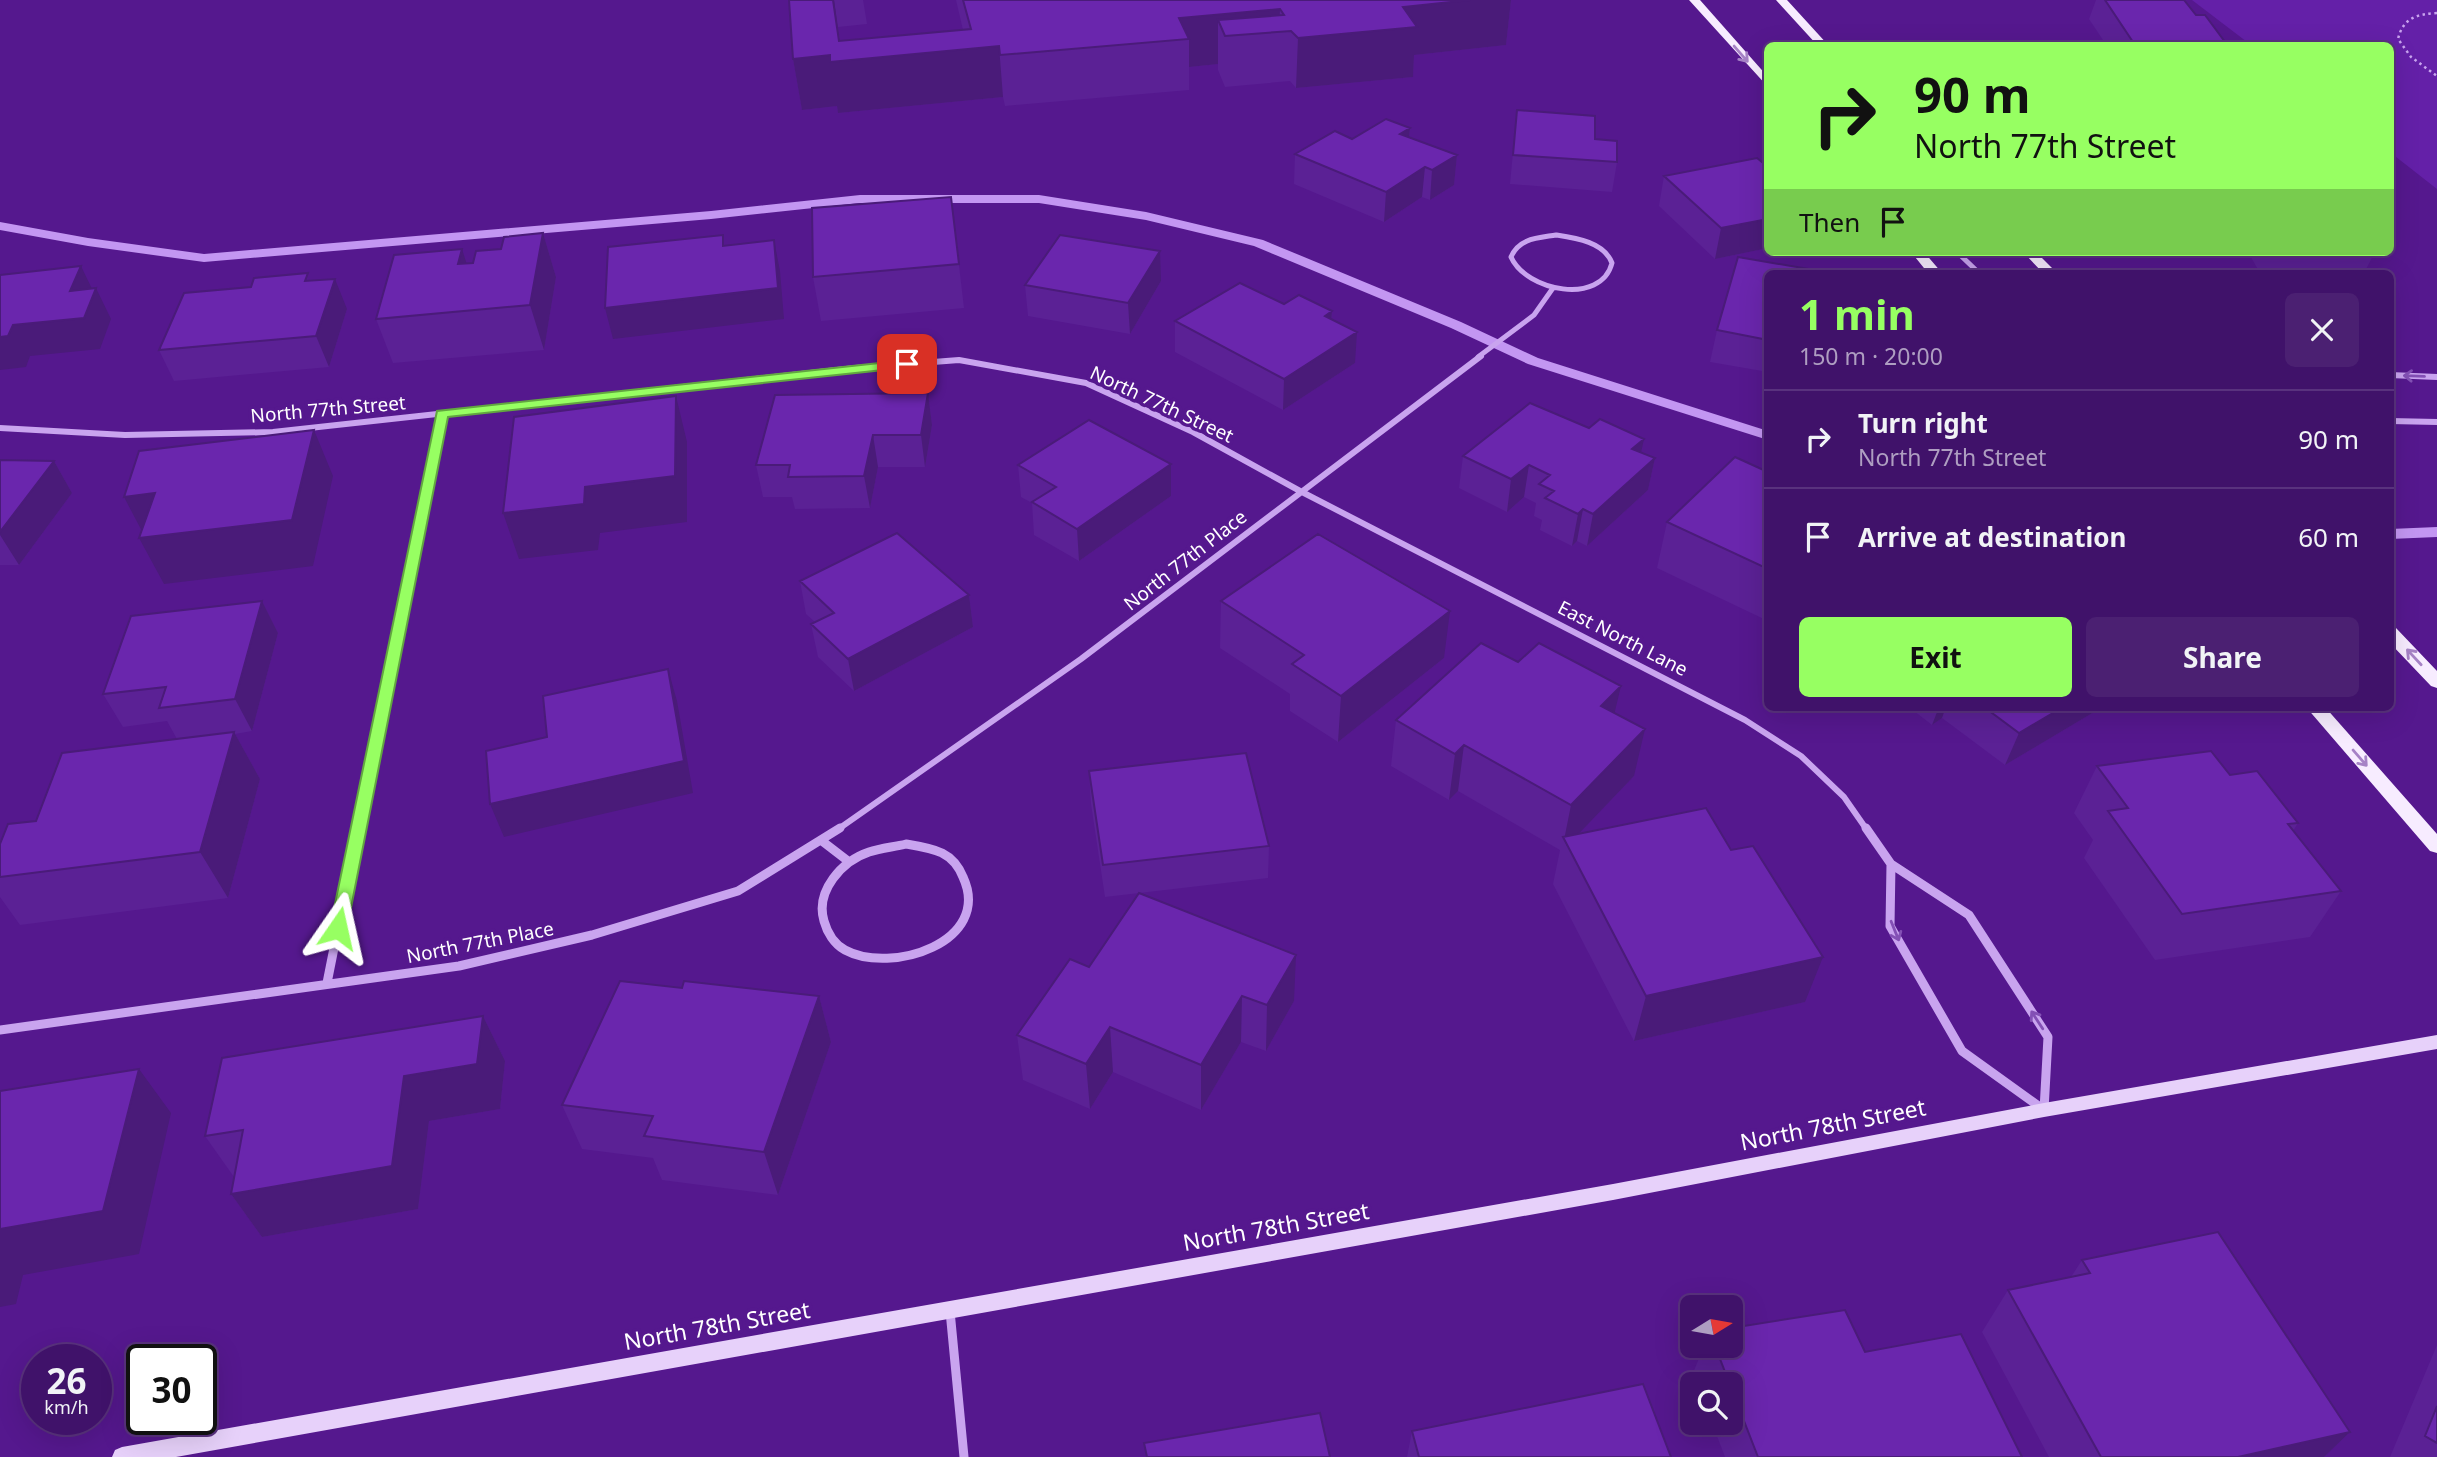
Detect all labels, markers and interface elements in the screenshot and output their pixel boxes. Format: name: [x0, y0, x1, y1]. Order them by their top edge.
one-way arrow: [1733, 45, 1749, 63]
text: 90 m: [1914, 61, 2031, 127]
icon: right: [1799, 70, 1890, 161]
text: North 77th Street: [1914, 124, 2176, 167]
icon: arrive: [1874, 203, 1912, 241]
text: Then: [1799, 204, 1860, 240]
text: 1 min: [1799, 285, 1915, 342]
button: close: [2285, 293, 2359, 367]
pin: [877, 334, 937, 394]
text: 150 m · 20:00: [1799, 340, 1943, 372]
icon: arrive: [888, 345, 926, 383]
street label: North 77th Street: [1086, 359, 1238, 449]
one-way arrow: [2403, 369, 2426, 382]
street label: North 77th Street: [249, 389, 407, 429]
text: Turn right: [1858, 405, 1988, 441]
icon: right: [1799, 420, 1837, 458]
text: 90 m: [2298, 421, 2359, 457]
text: North 77th Street: [1858, 441, 2046, 473]
street label: North 77th Place: [1118, 504, 1252, 616]
icon: arrive: [1799, 518, 1837, 556]
text: Arrive at destination: [1858, 519, 2127, 555]
text: 60 m: [2298, 519, 2359, 555]
street label: East North Lane: [1554, 594, 1692, 682]
button: Exit: [1799, 617, 2072, 697]
button: Share: [2086, 617, 2359, 697]
one-way arrow: [2405, 649, 2422, 666]
one-way arrow: [2352, 749, 2368, 767]
position arrow: [301, 891, 375, 965]
street label: North 77th Place: [404, 915, 556, 969]
one-way arrow: [1889, 920, 1902, 941]
one-way arrow: [2029, 1011, 2043, 1031]
street label: North 78th Street: [1737, 1090, 1928, 1158]
street label: North 78th Street: [1180, 1194, 1371, 1258]
street label: North 78th Street: [621, 1293, 812, 1357]
north arrow: [1680, 1295, 1743, 1358]
map controls: [1680, 1295, 1743, 1435]
speed limit sign: 30: [126, 1344, 217, 1435]
text: 26: [46, 1357, 87, 1404]
button: search: [1680, 1372, 1743, 1435]
text: km/h: [44, 1395, 89, 1419]

